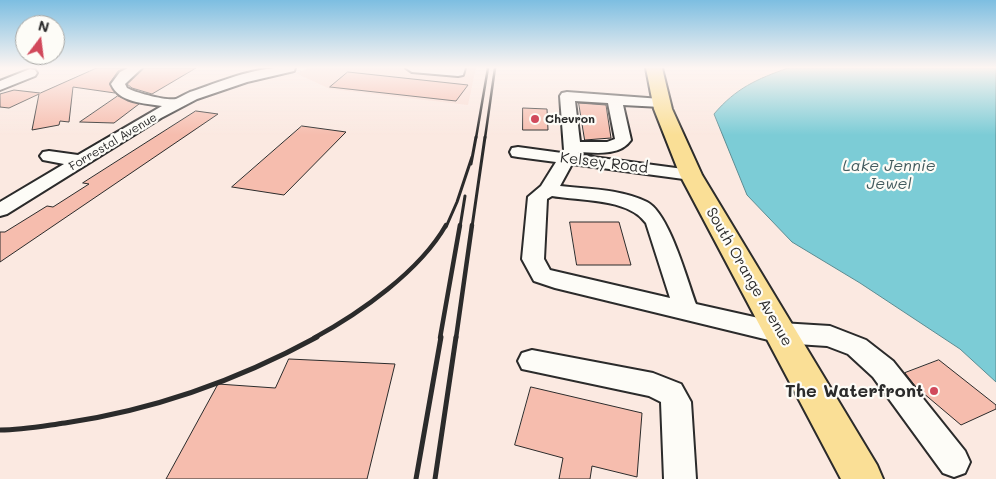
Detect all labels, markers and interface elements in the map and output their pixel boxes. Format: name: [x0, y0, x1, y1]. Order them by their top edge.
north arrow: [15, 15, 65, 65]
text: N: [36, 15, 51, 37]
street label: Forrestal Avenue: [66, 110, 160, 174]
place label: Chevron: [545, 112, 595, 126]
marker: Chevron: [529, 113, 541, 125]
street label: Kelsey Road: [559, 149, 649, 177]
water label: Lake Jennie Jewel: [842, 156, 936, 194]
street label: South Orange Avenue: [702, 204, 796, 350]
place label: The Waterfront: [785, 380, 924, 402]
marker: The Waterfront: [928, 385, 940, 397]

